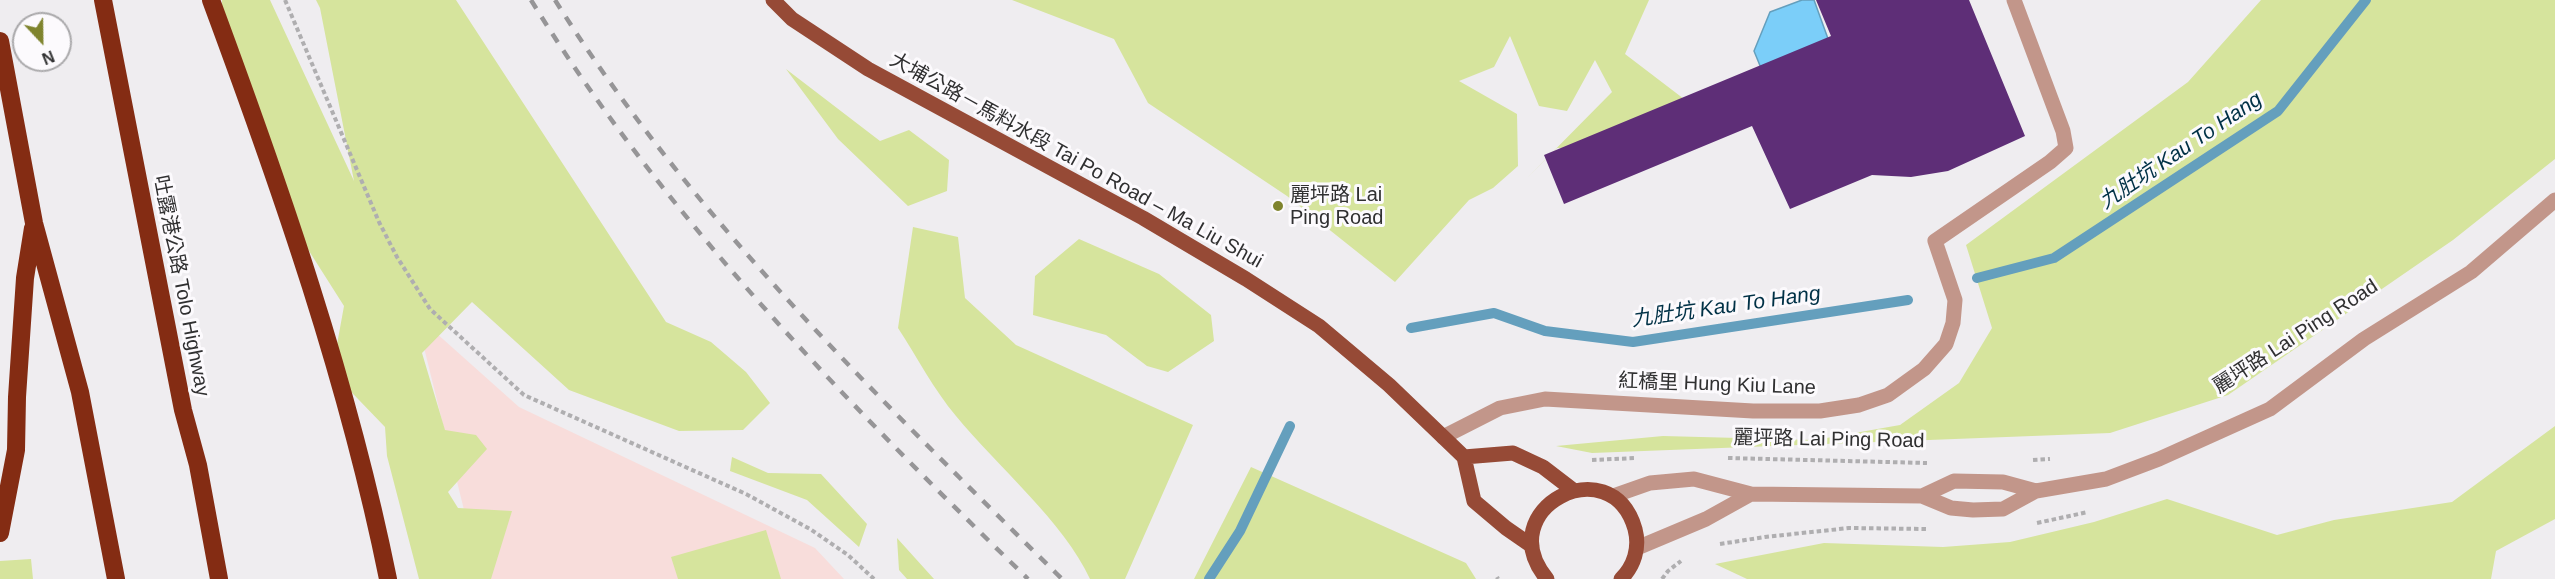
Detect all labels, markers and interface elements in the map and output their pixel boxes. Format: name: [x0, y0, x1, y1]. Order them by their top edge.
north arrow: [12, 12, 72, 72]
text: N: [40, 47, 57, 67]
street label: 大埔公路－馬料水段 Tai Po Road – Ma Liu Shui: [885, 48, 1267, 274]
water label: 九肚坑 Kau To Hang: [2095, 87, 2267, 215]
street label: 吐露港公路 Tolo Highway: [148, 174, 214, 398]
place label: 麗坪路 Lai Ping Road: [1290, 183, 1383, 230]
marker: 麗坪路 Lai Ping Road: [1271, 199, 1285, 213]
street label: 麗坪路 Lai Ping Road: [2209, 275, 2383, 399]
water label: 九肚坑 Kau To Hang: [1630, 281, 1822, 333]
street label: 紅橋里 Hung Kiu Lane: [1618, 370, 1816, 400]
street label: 麗坪路 Lai Ping Road: [1733, 426, 1925, 454]

